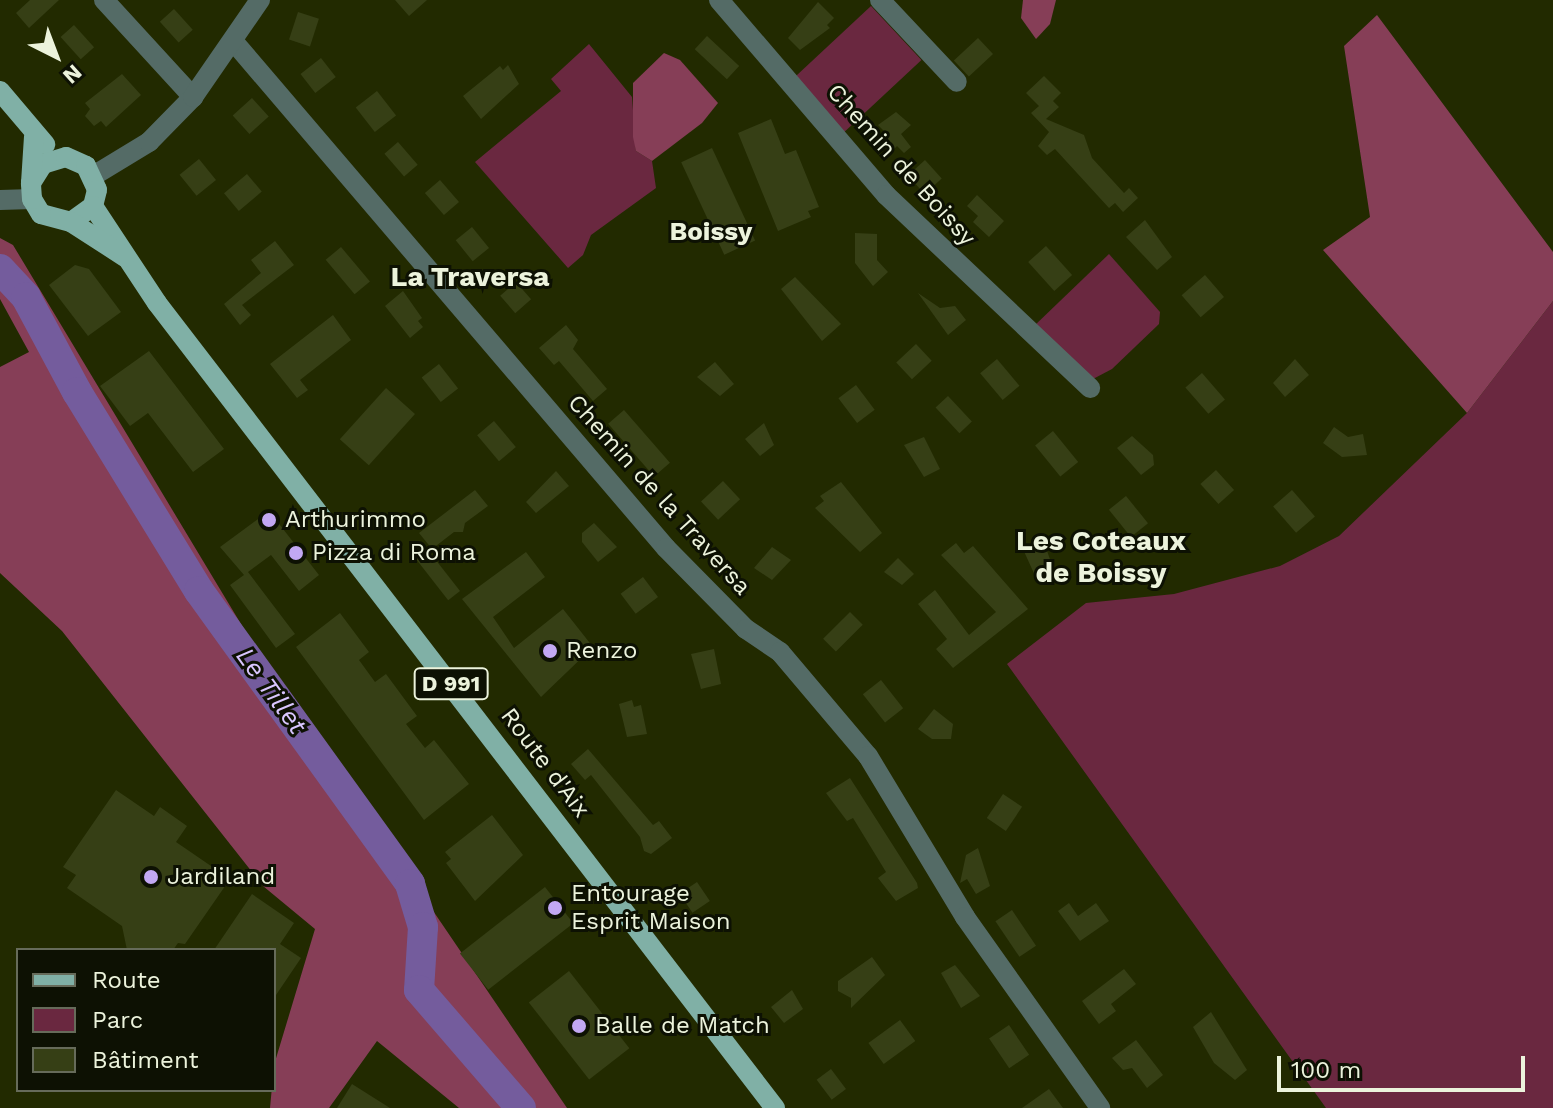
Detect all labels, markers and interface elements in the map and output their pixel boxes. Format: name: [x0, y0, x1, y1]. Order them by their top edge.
north arrow: [16, 16, 96, 96]
text: N: [58, 59, 87, 89]
street label: Chemin de Boissy: [821, 78, 981, 252]
district label: Boissy: [670, 216, 752, 248]
district label: La Traversa: [390, 260, 550, 294]
street label: Chemin de la Traversa: [561, 388, 757, 602]
place label: Arthurimmo: [285, 506, 426, 534]
marker: Arthurimmo: [260, 511, 278, 529]
district label: Les Coteaux de Boissy: [1016, 524, 1186, 590]
place label: Pizza di Roma: [312, 539, 476, 567]
marker: Pizza di Roma: [287, 544, 305, 562]
place label: Renzo: [566, 637, 637, 665]
water label: Le Tillet: [229, 641, 313, 741]
marker: Renzo: [541, 642, 559, 660]
road number: D 991: [413, 666, 489, 702]
street label: Route d'Aix: [494, 702, 596, 824]
place label: Jardiland: [167, 863, 275, 891]
marker: Jardiland: [142, 868, 160, 886]
place label: Entourage Esprit Maison: [571, 880, 731, 936]
marker: Entourage Esprit Maison: [546, 899, 564, 917]
legend: [16, 948, 276, 1092]
text: Route: [92, 966, 161, 994]
text: Parc: [92, 1006, 143, 1034]
place label: Balle de Match: [595, 1012, 770, 1040]
marker: Balle de Match: [570, 1017, 588, 1035]
scale bar: [1281, 1040, 1529, 1090]
text: Bâtiment: [92, 1046, 199, 1074]
text: 100 m: [1291, 1056, 1361, 1084]

